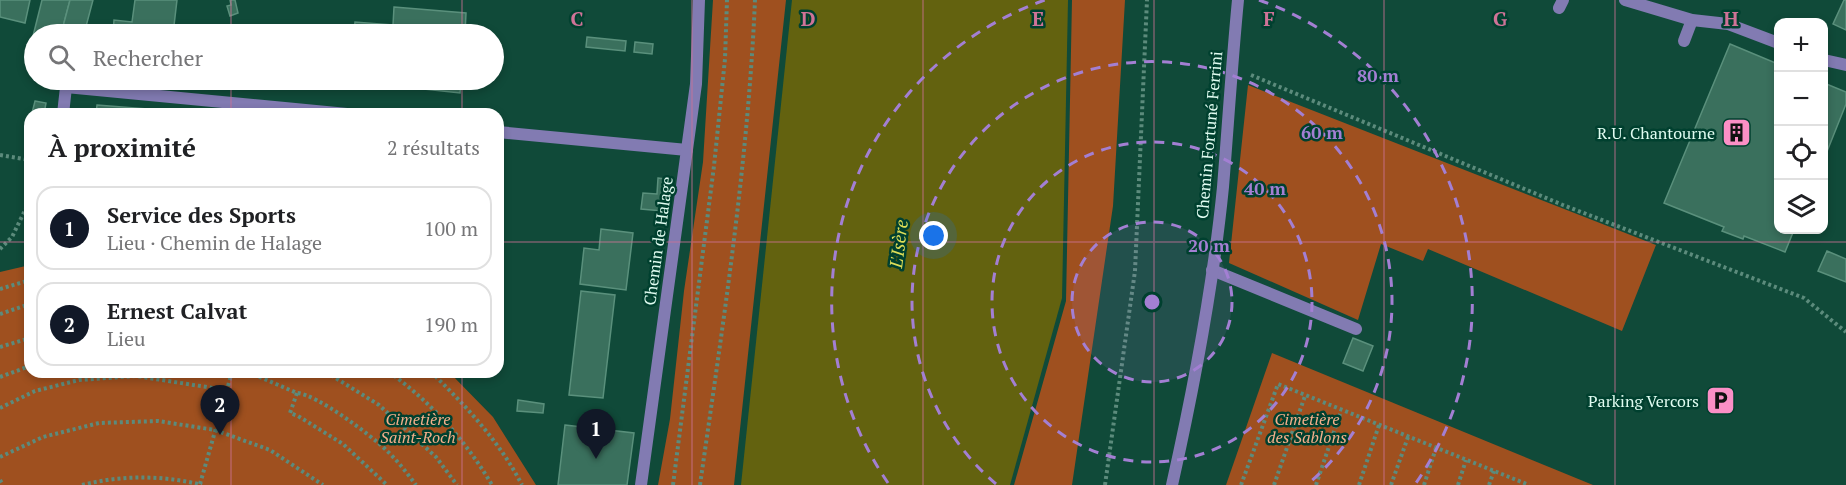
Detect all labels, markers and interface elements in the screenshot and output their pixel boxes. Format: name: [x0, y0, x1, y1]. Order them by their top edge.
text: C: [570, 5, 584, 32]
text: D: [801, 5, 815, 32]
text: E: [1032, 5, 1044, 32]
text: F: [1263, 5, 1275, 32]
text: G: [1493, 5, 1507, 32]
text: H: [1723, 5, 1739, 32]
map controls: [1774, 18, 1828, 234]
button: +: [1774, 18, 1828, 72]
search box: [24, 24, 504, 90]
icon: search: [45, 41, 78, 74]
text: Rechercher: [93, 43, 203, 72]
street label: Chemin Fortuné Ferrini: [1191, 50, 1227, 220]
text: 80 m: [1357, 63, 1399, 87]
button: −: [1774, 72, 1828, 126]
building icon: R.U. Chantourne: [1720, 117, 1752, 149]
text: 60 m: [1301, 120, 1343, 144]
place label: R.U. Chantourne: [1597, 122, 1715, 144]
button: locate: [1774, 126, 1828, 180]
text: À proximité: [48, 130, 196, 164]
text: 2 résultats: [387, 134, 480, 161]
street label: Chemin de Halage: [638, 175, 678, 307]
text: 40 m: [1244, 176, 1286, 200]
button: layers: [1774, 180, 1828, 234]
text: Service des Sports: [107, 200, 296, 229]
text: 1: [64, 215, 75, 242]
text: 100 m: [424, 215, 478, 242]
water label: L'Isère: [883, 218, 913, 270]
your location: [919, 221, 948, 250]
text: Lieu · Chemin de Halage: [107, 229, 322, 256]
text: 20 m: [1188, 233, 1230, 257]
centre of rings: [1142, 292, 1162, 312]
text: Ernest Calvat: [107, 296, 247, 325]
text: 2: [64, 311, 75, 338]
text: 190 m: [424, 311, 478, 338]
text: Lieu: [107, 325, 146, 352]
parking icon: Parking Vercors: [1704, 385, 1736, 417]
pin: 2: [200, 386, 240, 435]
place label: Parking Vercors: [1588, 390, 1699, 412]
park label: Cimetière Saint-Roch: [380, 408, 456, 448]
park label: Cimetière des Sablons: [1267, 408, 1347, 448]
pin: 1: [576, 410, 616, 459]

